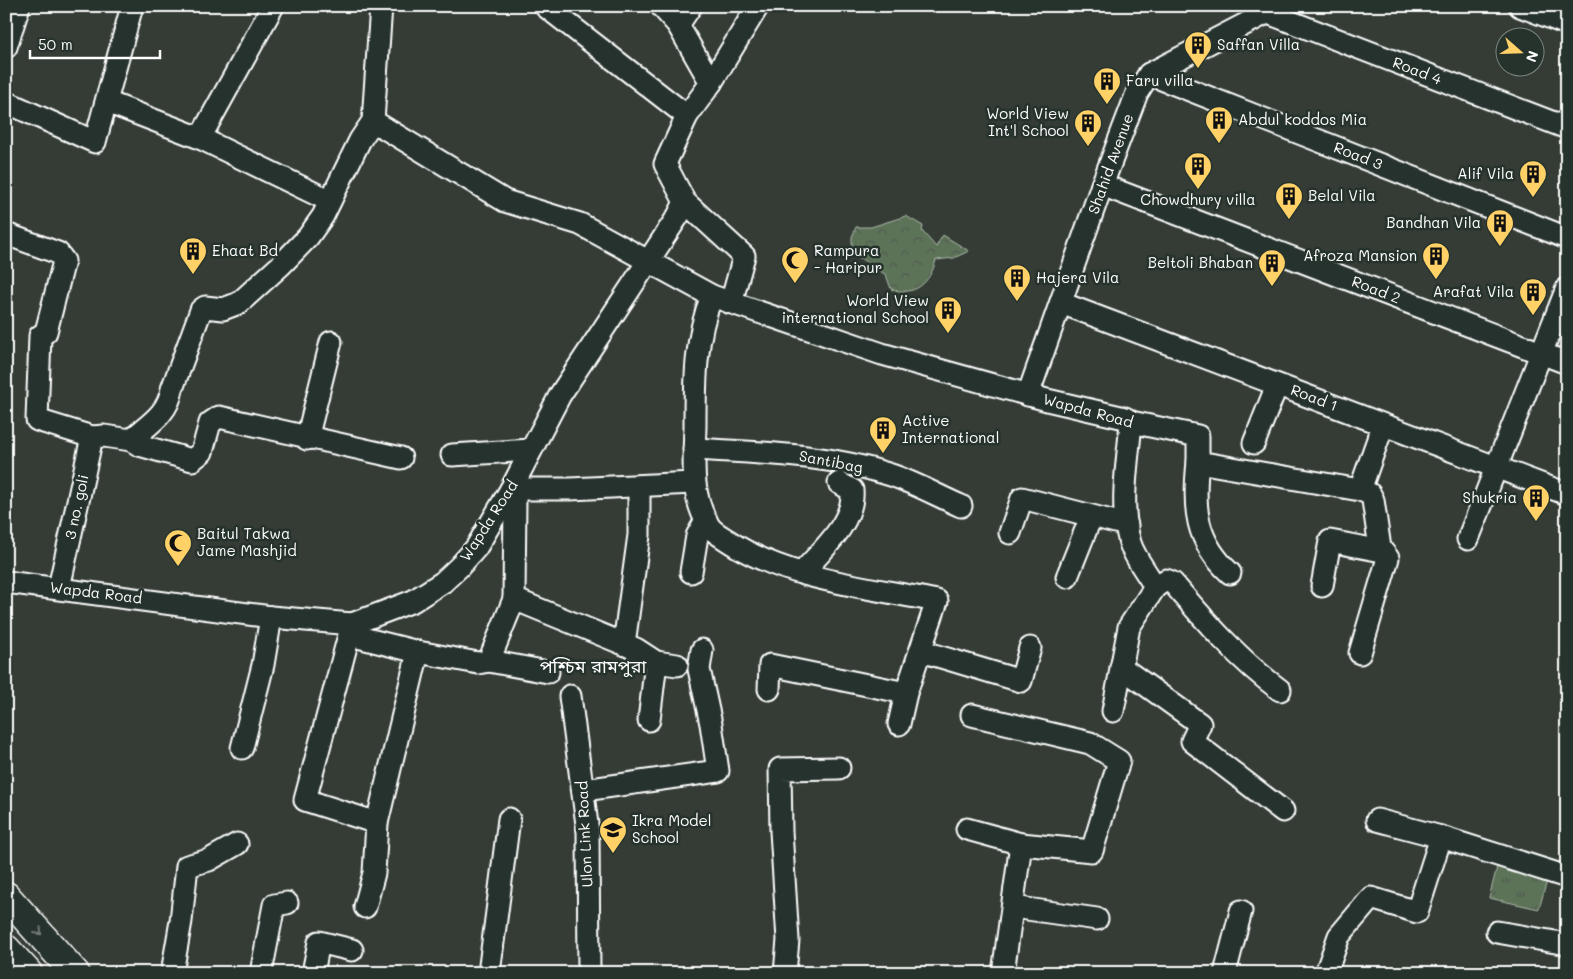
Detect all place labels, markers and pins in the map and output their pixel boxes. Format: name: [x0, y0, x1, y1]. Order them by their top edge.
building icon: Saffan Villa: [1183, 30, 1213, 69]
place label: Saffan Villa: [1217, 34, 1300, 54]
building icon: Faru villa: [1092, 66, 1122, 105]
place label: Faru villa: [1126, 70, 1194, 90]
place label: World View Int'l School: [986, 103, 1069, 140]
building icon: Abdul koddos Mia: [1204, 105, 1234, 144]
building icon: World View Int'l School: [1073, 108, 1103, 147]
place label: Abdul koddos Mia: [1238, 109, 1367, 129]
building icon: Chowdhury villa: [1183, 151, 1213, 190]
building icon: Alif Vila: [1518, 159, 1548, 198]
place label: Alif Vila: [1457, 163, 1514, 183]
building icon: Belal Vila: [1274, 181, 1304, 220]
place label: Belal Vila: [1308, 185, 1376, 205]
place label: Chowdhury villa: [1140, 189, 1256, 209]
building icon: Bandhan Vila: [1485, 208, 1515, 247]
place label: Bandhan Vila: [1386, 212, 1481, 232]
building icon: Ehaat Bd: [178, 236, 208, 275]
place label: Ehaat Bd: [212, 240, 278, 260]
place label: Rampura - Haripur: [814, 240, 882, 277]
building icon: Afroza Mansion: [1421, 241, 1451, 280]
mosque icon: Rampura - Haripur: [780, 245, 810, 284]
place label: Afroza Mansion: [1303, 245, 1417, 265]
building icon: Beltoli Bhaban: [1257, 248, 1287, 287]
place label: Beltoli Bhaban: [1148, 252, 1253, 272]
building icon: Hajera Vila: [1002, 263, 1032, 302]
place label: Hajera Vila: [1036, 267, 1119, 287]
building icon: Arafat Vila: [1518, 277, 1548, 316]
place label: Arafat Vila: [1433, 281, 1514, 301]
place label: World View international School: [781, 290, 929, 327]
building icon: World View international School: [933, 295, 963, 334]
place label: Active International: [902, 410, 999, 447]
building icon: Active International: [868, 415, 898, 454]
building icon: Shukria: [1521, 483, 1551, 522]
place label: Shukria: [1462, 487, 1517, 507]
place label: Baitul Takwa Jame Mashjid: [197, 523, 297, 560]
mosque icon: Baitul Takwa Jame Mashjid: [163, 528, 193, 567]
place label: Ikra Model School: [632, 810, 712, 847]
school or university icon: Ikra Model School: [598, 815, 628, 854]

